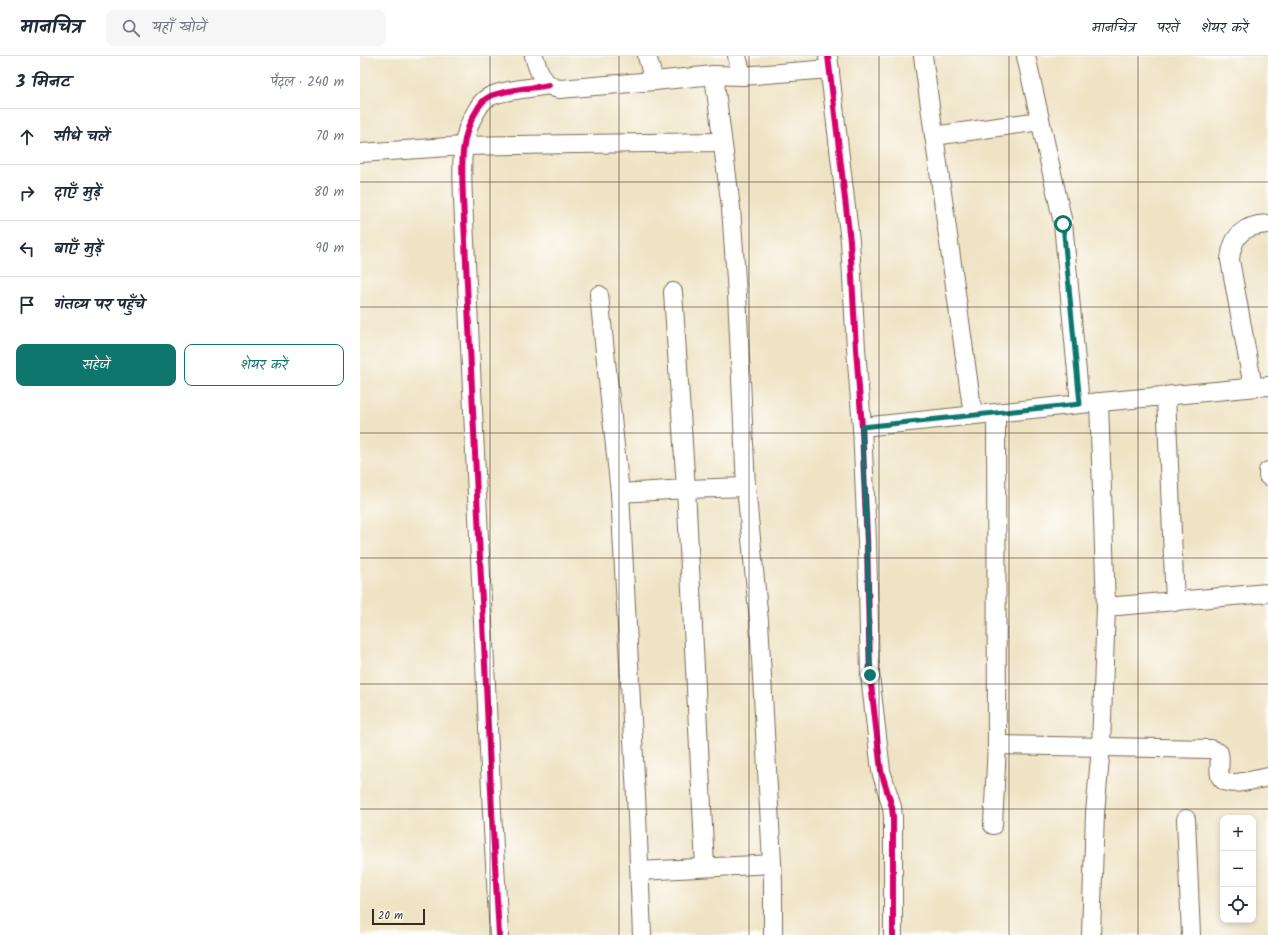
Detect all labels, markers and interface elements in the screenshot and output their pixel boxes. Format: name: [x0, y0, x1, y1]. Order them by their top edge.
search box: [106, 10, 386, 46]
text: मानचित्र: [20, 13, 82, 43]
text: यहाँ खोजें: [152, 16, 206, 40]
icon: search: [120, 17, 142, 39]
text: मानचित्र: [1092, 17, 1135, 39]
text: परतें: [1157, 17, 1179, 39]
text: शेयर करें: [1201, 17, 1248, 39]
text: 3 मिनट: [16, 69, 70, 96]
text: पैदल · 240 m: [271, 72, 344, 93]
text: सीधे चलें: [54, 125, 109, 149]
icon: ahead: [16, 126, 38, 148]
text: 70 m: [316, 126, 344, 147]
text: दाएँ मुड़ें: [54, 181, 101, 205]
icon: right: [16, 182, 38, 204]
text: 80 m: [314, 182, 344, 203]
route start: [1054, 215, 1072, 233]
text: बाएँ मुड़ें: [54, 237, 102, 261]
icon: left: [16, 238, 38, 260]
text: 90 m: [316, 238, 344, 259]
text: गंतव्य पर पहुँचे: [54, 293, 145, 317]
icon: arrive: [16, 294, 38, 316]
button: सहेजें: [16, 344, 176, 386]
button: शेयर करें: [184, 344, 344, 386]
route end: [861, 666, 879, 684]
map controls: [1220, 815, 1256, 923]
button: +: [1220, 815, 1256, 851]
button: −: [1220, 851, 1256, 887]
button: locate: [1220, 887, 1256, 923]
scale bar: [372, 907, 425, 926]
text: 20 m: [378, 907, 403, 925]

